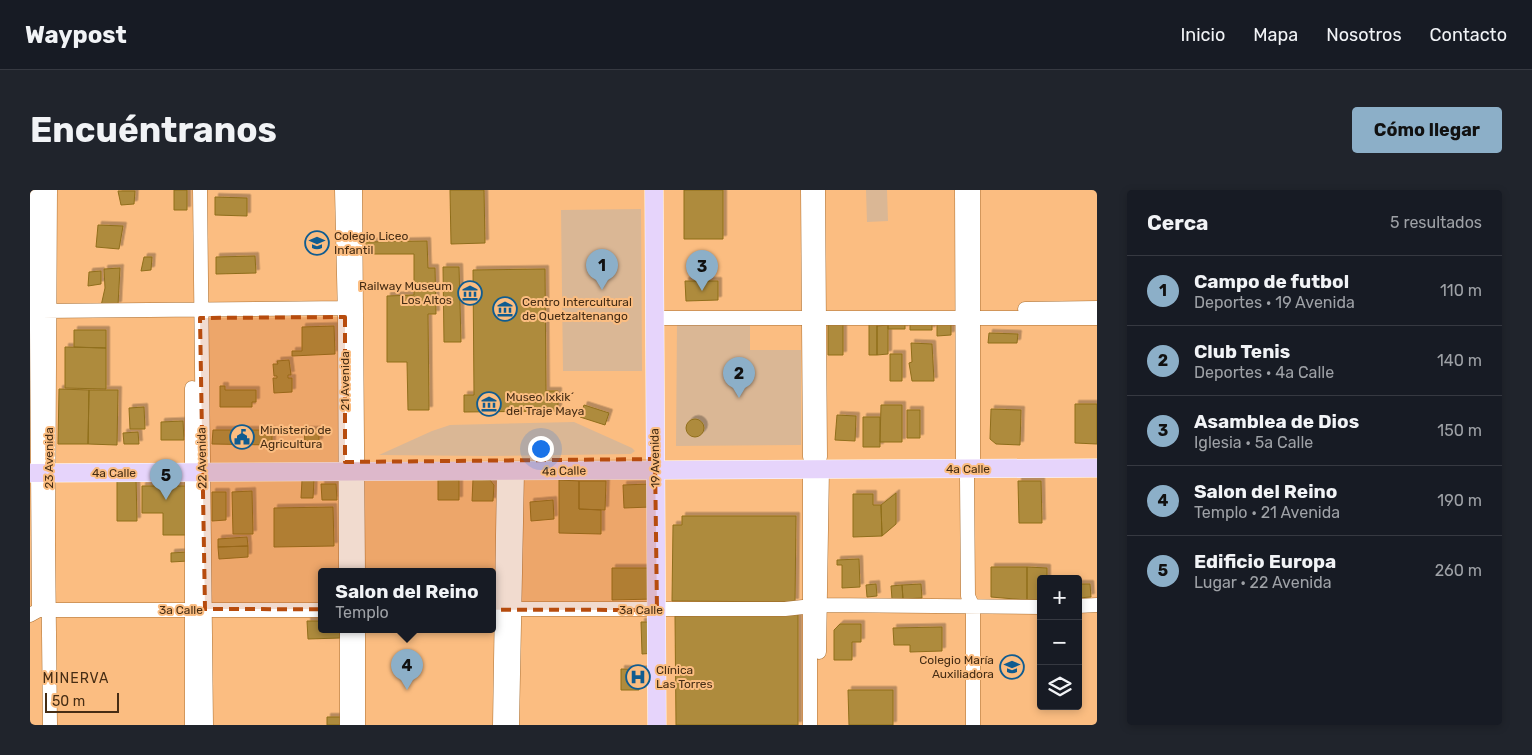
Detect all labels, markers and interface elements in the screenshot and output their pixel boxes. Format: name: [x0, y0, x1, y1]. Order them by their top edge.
text: Waypost: [25, 21, 127, 49]
text: Inicio: [1180, 24, 1225, 46]
text: Mapa: [1253, 24, 1298, 46]
text: Nosotros: [1326, 24, 1402, 46]
text: Contacto: [1430, 24, 1507, 46]
button: Cómo llegar: [1352, 107, 1502, 153]
text: Encuéntranos: [30, 109, 277, 151]
text: Cerca: [1147, 210, 1208, 235]
text: 5 resultados: [1390, 213, 1482, 232]
place label: Colegio Liceo Infantil: [334, 229, 408, 257]
school or university icon: Colegio Liceo Infantil: [304, 230, 330, 256]
pin: 1: [586, 249, 618, 290]
pin: 3: [686, 250, 718, 291]
text: Campo de futbol: [1194, 270, 1349, 293]
place label: Railway Museum Los Altos: [359, 279, 452, 307]
museum icon: Railway Museum Los Altos: [457, 280, 483, 306]
text: 1: [1159, 281, 1167, 300]
text: 110 m: [1440, 281, 1482, 300]
text: Deportes · 19 Avenida: [1194, 293, 1355, 312]
place label: Centro Intercultural de Quetzaltenango: [522, 295, 632, 323]
museum icon: Centro Intercultural de Quetzaltenango: [492, 296, 518, 322]
text: Club Tenis: [1194, 340, 1290, 363]
street label: 21 Avenida: [338, 351, 352, 411]
text: 2: [1158, 351, 1168, 370]
text: 140 m: [1437, 351, 1482, 370]
pin: 2: [723, 357, 755, 398]
text: Deportes · 4a Calle: [1194, 363, 1334, 382]
place label: Museo Ixkik´ del Traje Maya: [506, 390, 584, 418]
museum icon: Museo Ixkik´ del Traje Maya: [476, 391, 502, 417]
text: Asamblea de Dios: [1194, 410, 1359, 433]
text: 3: [1158, 421, 1168, 440]
text: 150 m: [1437, 421, 1482, 440]
place label: Ministerio de Agricultura: [260, 423, 332, 451]
public building icon: Ministerio de Agricultura: [229, 424, 255, 450]
street label: 23 Avenida: [42, 427, 56, 489]
street label: 22 Avenida: [194, 427, 210, 489]
street label: 19 Avenida: [647, 428, 663, 488]
text: Iglesia · 5a Calle: [1194, 433, 1313, 452]
your location: [528, 436, 554, 462]
pin: 5: [150, 459, 182, 500]
street label: 4a Calle: [946, 462, 990, 476]
street label: 4a Calle: [542, 464, 586, 478]
street label: 4a Calle: [92, 466, 136, 480]
text: Salon del Reino: [1194, 480, 1337, 503]
text: 4: [1158, 491, 1168, 510]
text: 190 m: [1437, 491, 1482, 510]
text: Templo · 21 Avenida: [1194, 503, 1340, 522]
text: Edificio Europa: [1194, 550, 1336, 573]
text: 5: [1158, 561, 1168, 580]
text: 260 m: [1435, 561, 1482, 580]
popup: [318, 568, 496, 633]
text: Lugar · 22 Avenida: [1194, 573, 1332, 592]
map controls: [1037, 575, 1082, 710]
button: +: [1037, 575, 1082, 620]
text: Salon del Reino: [335, 580, 479, 603]
street label: 3a Calle: [159, 603, 203, 617]
text: Templo: [335, 603, 389, 622]
street label: 3a Calle: [619, 603, 663, 617]
button: −: [1037, 620, 1082, 665]
pin: 4: [391, 649, 423, 690]
place label: Colegio María Auxiliadora: [919, 653, 994, 681]
school or university icon: Colegio María Auxiliadora: [999, 654, 1025, 680]
place label: Clínica Las Torres: [656, 663, 713, 691]
hospital icon: Clínica Las Torres: [625, 664, 651, 690]
button: layers: [1037, 665, 1082, 710]
district label: MINERVA: [43, 670, 109, 687]
scale bar: [45, 690, 119, 713]
text: 50 m: [52, 693, 85, 710]

